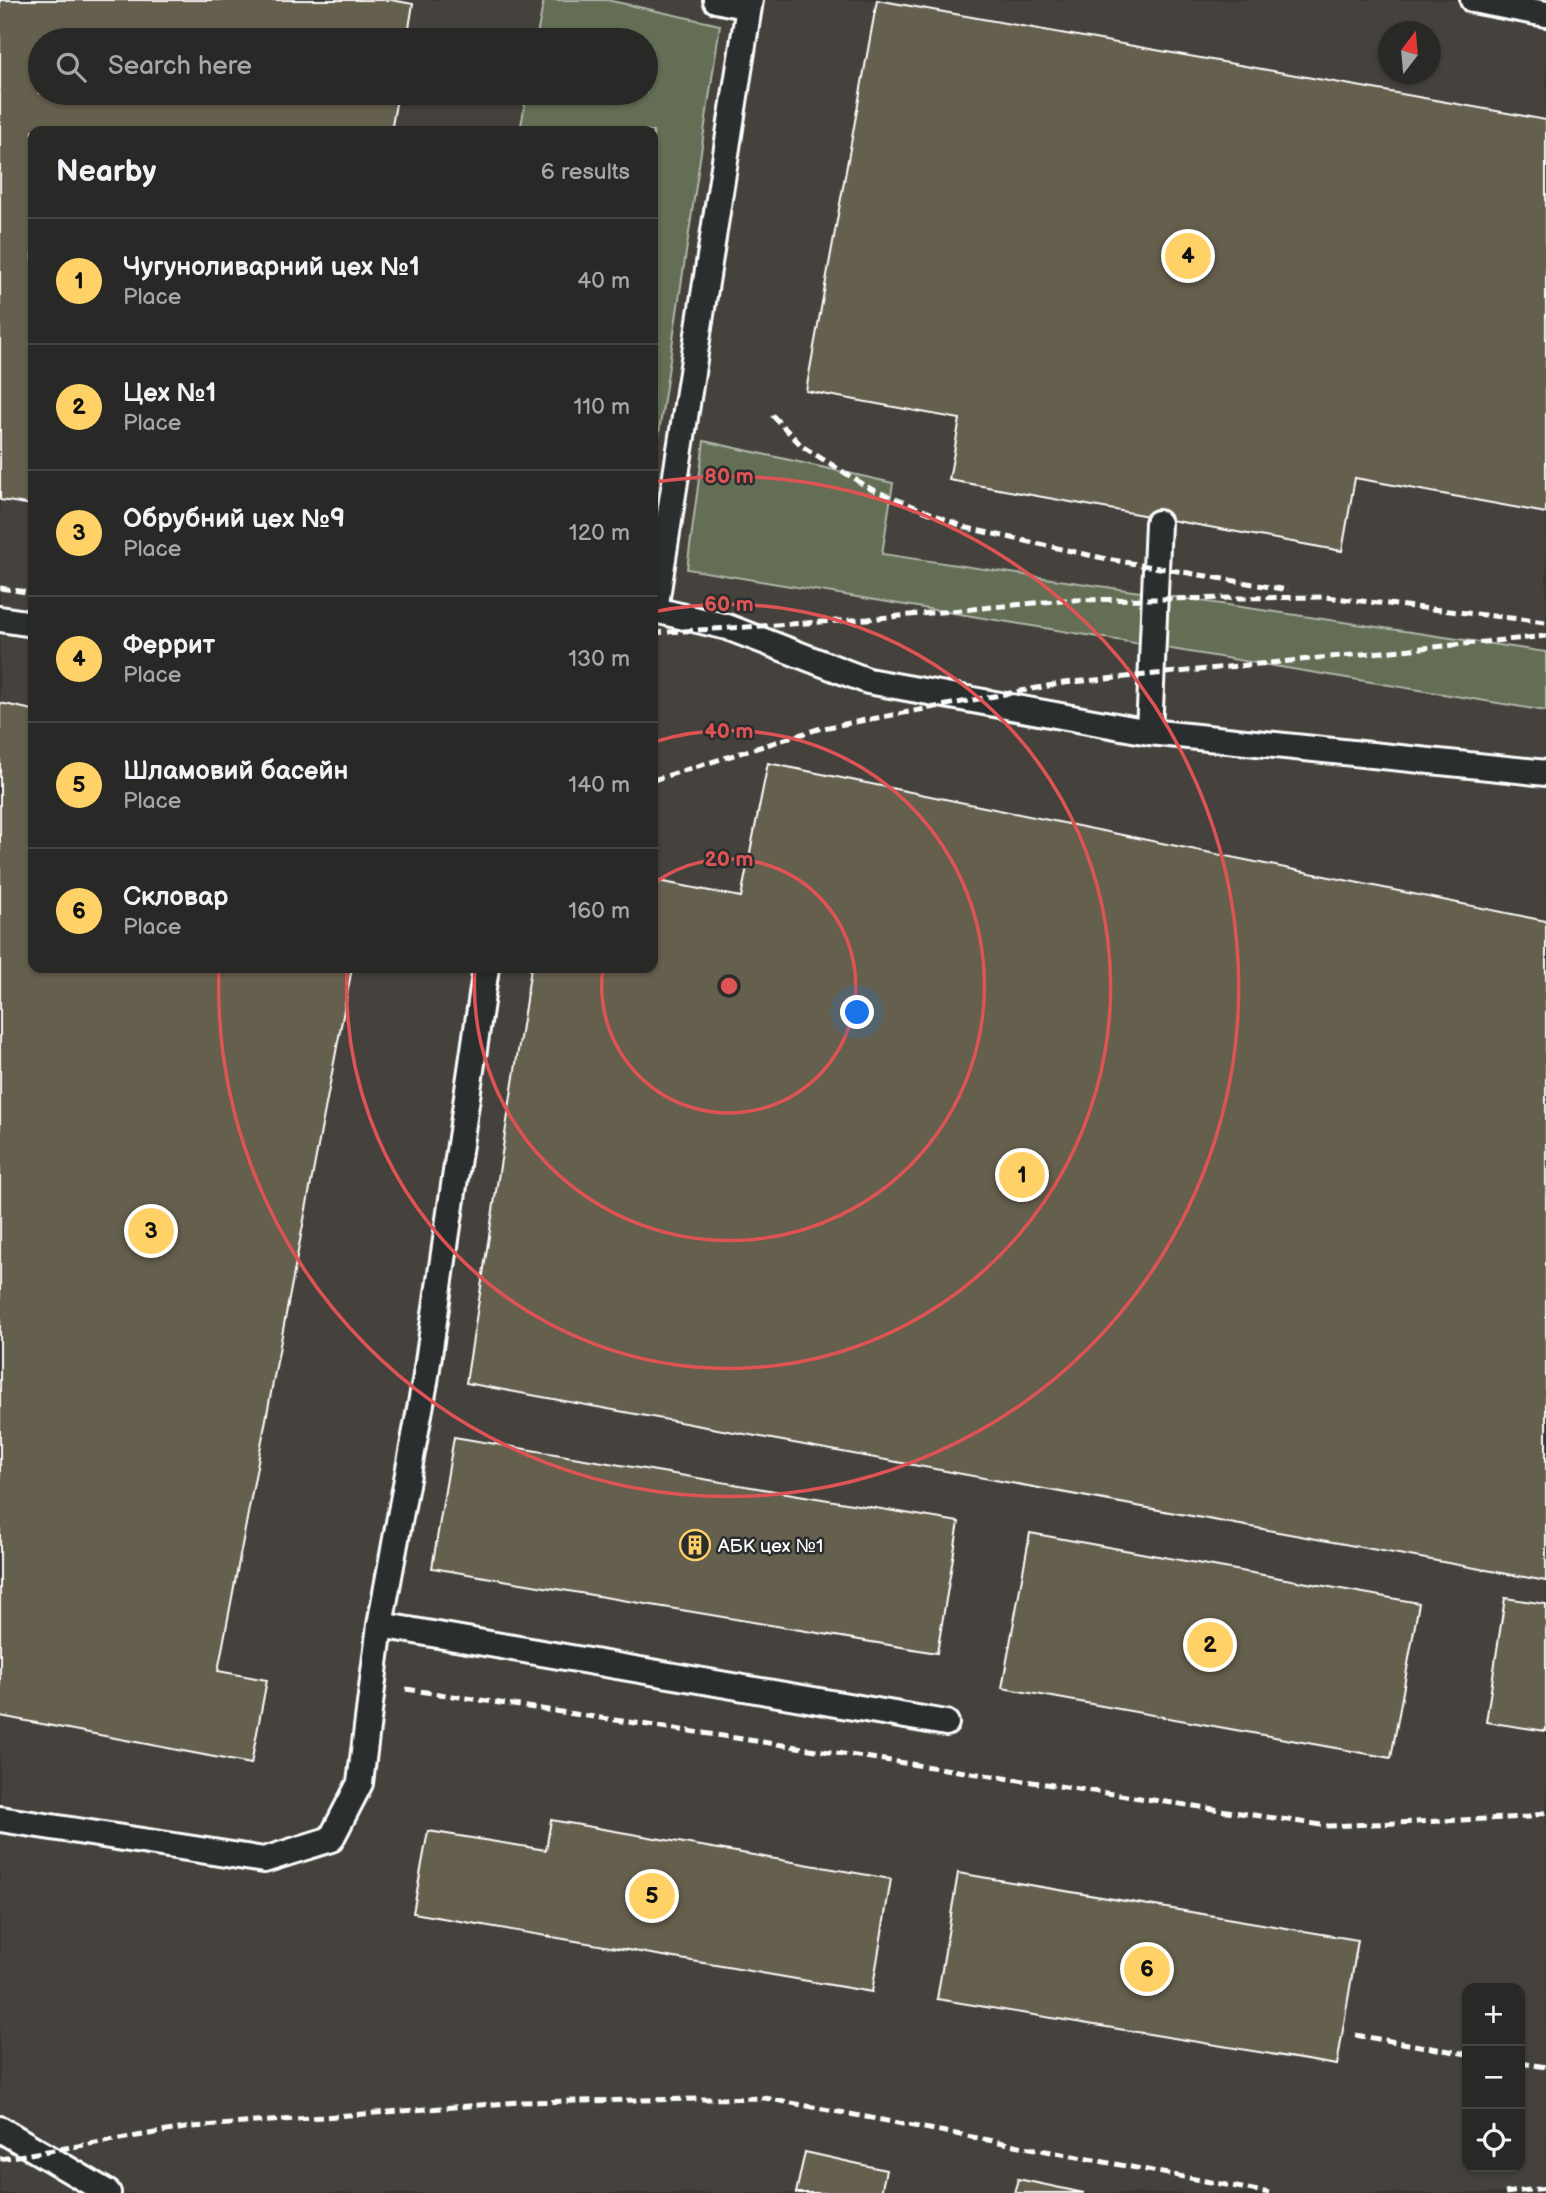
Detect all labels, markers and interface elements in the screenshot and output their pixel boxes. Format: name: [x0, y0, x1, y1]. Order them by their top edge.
north arrow: [1378, 21, 1441, 84]
search box: [28, 28, 658, 105]
icon: search: [52, 48, 90, 86]
text: Search here: [108, 51, 252, 82]
text: Nearby: [56, 154, 156, 190]
text: 6 results: [541, 158, 630, 186]
pin: 4: [1165, 230, 1211, 282]
text: Чугуноливарний цех №1: [123, 252, 420, 283]
text: 1: [74, 267, 84, 295]
text: 40 m: [577, 267, 630, 295]
text: Place: [123, 283, 181, 311]
text: Цех №1: [123, 378, 217, 409]
text: 2: [72, 393, 86, 421]
text: 110 m: [573, 393, 630, 421]
text: Place: [123, 409, 181, 437]
text: 80 m: [704, 464, 754, 489]
text: Обрубний цех №9: [123, 504, 345, 535]
text: 3: [72, 519, 86, 547]
text: 120 m: [569, 519, 630, 547]
text: Place: [123, 535, 181, 563]
text: 60 m: [704, 592, 754, 617]
text: Феррит: [123, 630, 215, 661]
text: 4: [72, 645, 86, 673]
text: 130 m: [568, 645, 630, 673]
text: Place: [123, 661, 181, 689]
text: 40 m: [704, 719, 754, 744]
text: Шламовий басейн: [123, 756, 349, 787]
text: 5: [72, 771, 86, 799]
text: 140 m: [568, 771, 630, 799]
text: Place: [123, 787, 181, 815]
text: 20 m: [705, 847, 753, 872]
text: Скловар: [123, 882, 228, 913]
text: 6: [72, 897, 86, 925]
text: 160 m: [568, 897, 630, 925]
text: Place: [123, 913, 181, 941]
centre of rings: [717, 974, 741, 998]
your location: [840, 995, 874, 1029]
pin: 1: [999, 1149, 1045, 1201]
pin: 3: [128, 1205, 174, 1257]
building icon: АБК цех №1: [678, 1528, 712, 1562]
place label: АБК цех №1: [717, 1535, 823, 1558]
pin: 2: [1187, 1619, 1233, 1671]
pin: 5: [629, 1870, 675, 1922]
pin: 6: [1124, 1943, 1170, 1995]
map controls: [1462, 1983, 1525, 2172]
button: +: [1462, 1983, 1525, 2046]
button: −: [1462, 2046, 1525, 2109]
button: locate: [1462, 2109, 1525, 2172]

